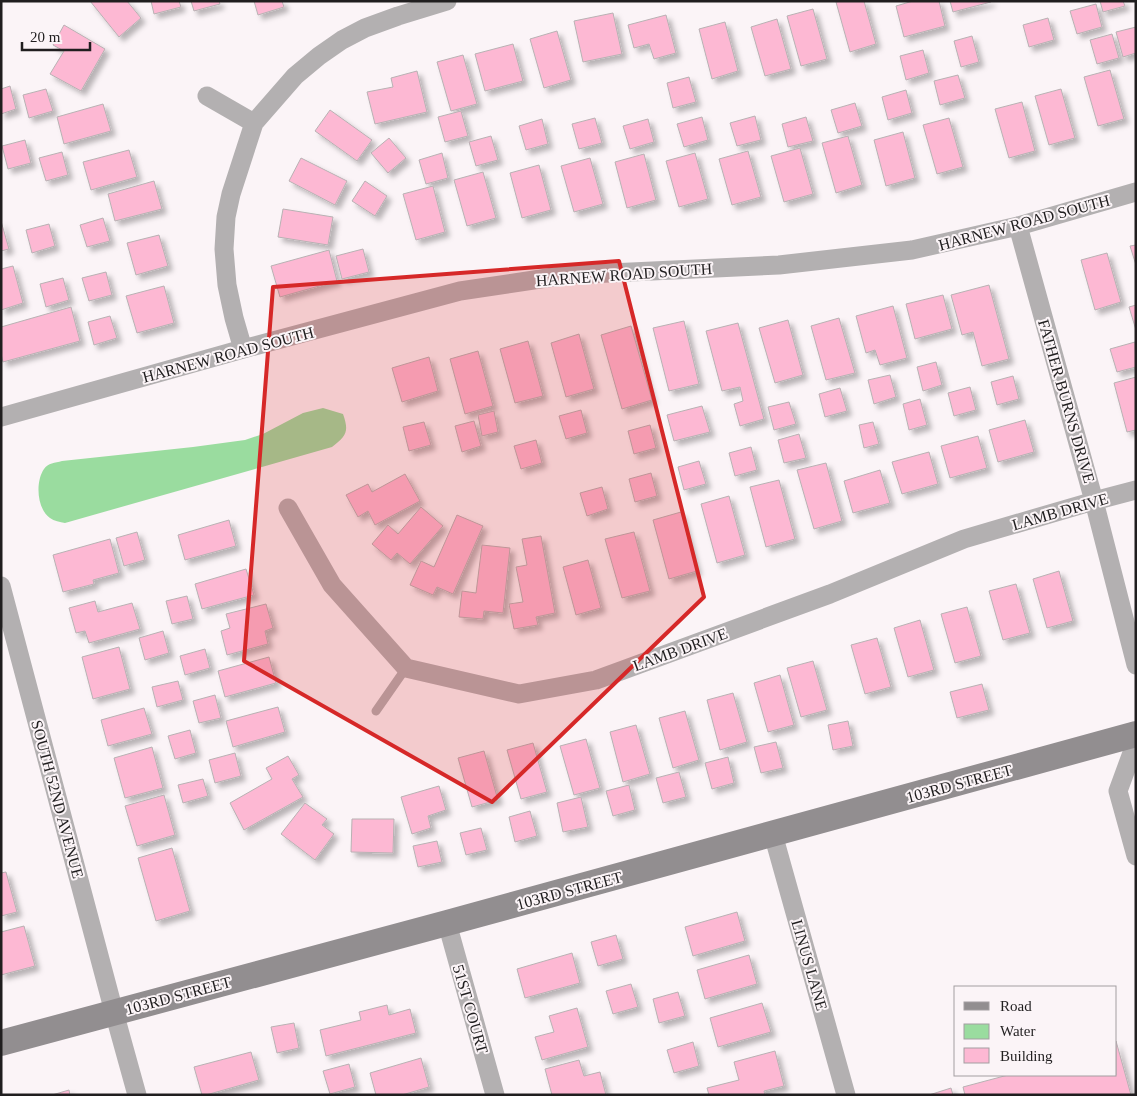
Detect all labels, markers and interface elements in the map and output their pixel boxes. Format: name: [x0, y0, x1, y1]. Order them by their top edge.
scale bar: [22, 20, 90, 52]
text: 20 m: [30, 29, 61, 45]
street label: HARNEW ROAD SOUTH: [937, 191, 1112, 254]
street label: HARNEW ROAD SOUTH: [535, 260, 713, 289]
street label: FATHER BURNS DRIVE: [1035, 317, 1098, 485]
street label: HARNEW ROAD SOUTH: [141, 323, 316, 386]
street label: LAMB DRIVE: [1010, 490, 1110, 533]
street label: LAMB DRIVE: [631, 625, 730, 674]
street label: SOUTH 52ND AVENUE: [28, 718, 87, 880]
street label: 103RD STREET: [904, 761, 1014, 806]
street label: 103RD STREET: [514, 868, 624, 913]
street label: LINUS LANE: [788, 918, 831, 1013]
street label: 51ST COURT: [450, 963, 491, 1056]
street label: 103RD STREET: [123, 973, 233, 1018]
legend: [954, 986, 1117, 1076]
text: Road: [1000, 998, 1032, 1014]
text: Water: [1000, 1023, 1035, 1039]
text: Building: [1000, 1048, 1053, 1064]

